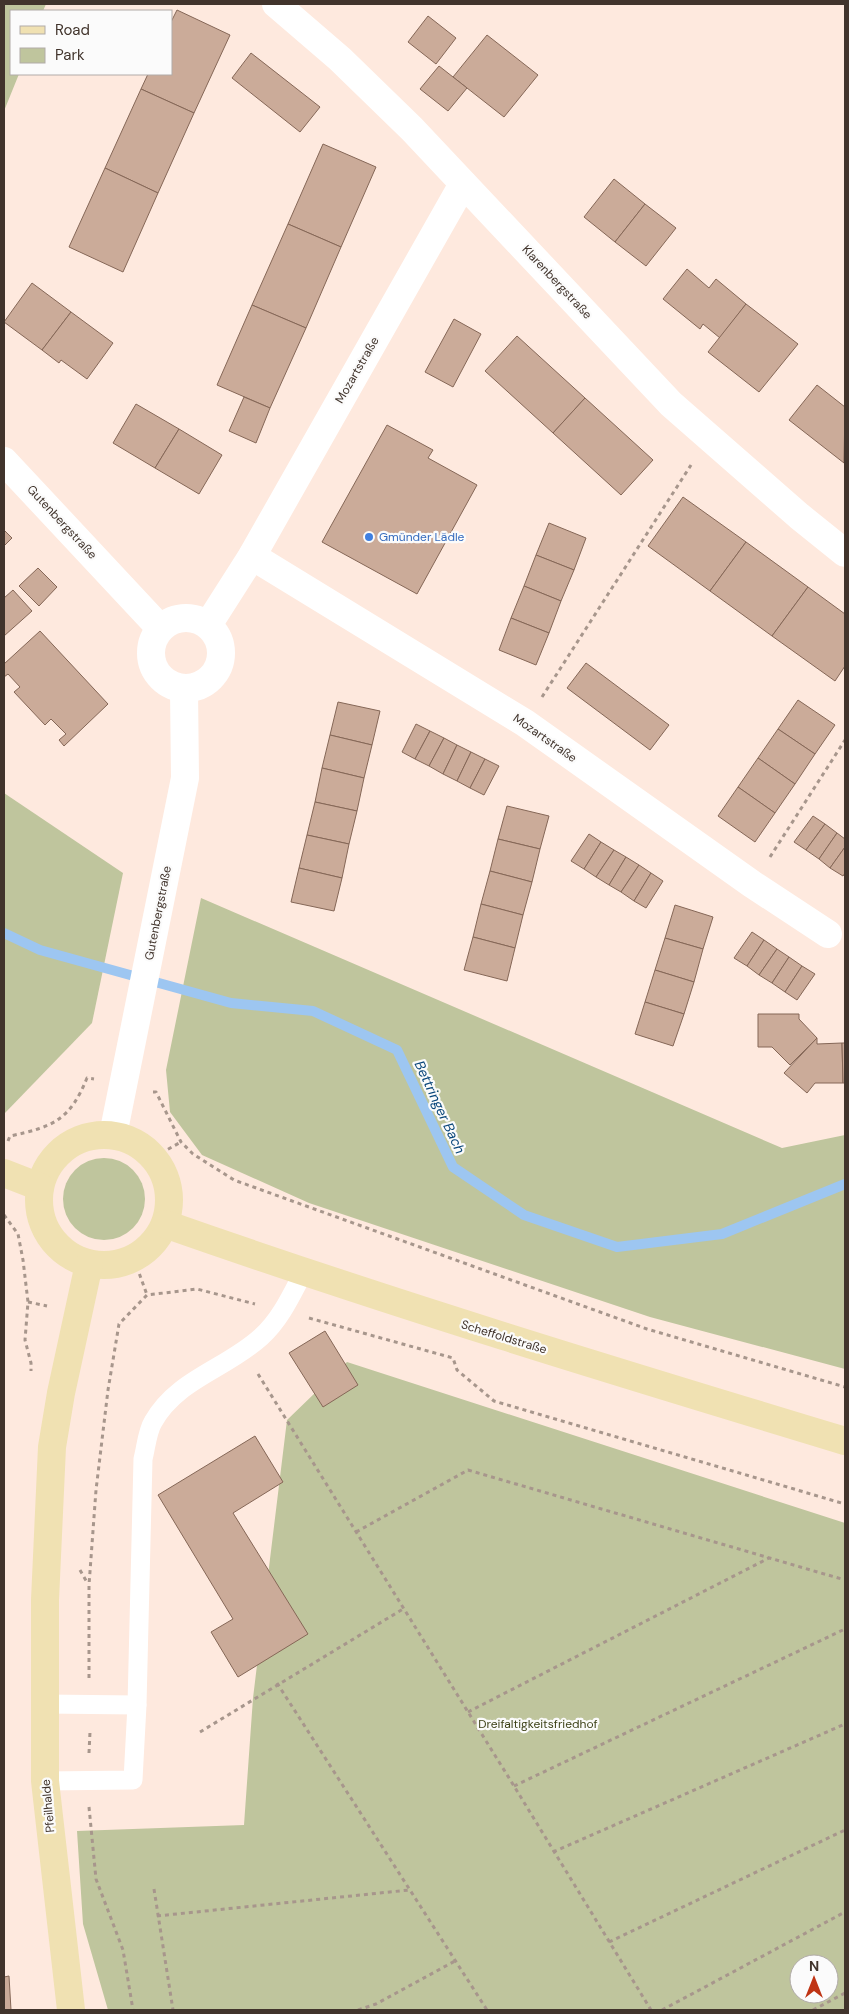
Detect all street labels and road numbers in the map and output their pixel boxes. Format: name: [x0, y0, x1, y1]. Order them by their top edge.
street label: Klarenbergstraße: [519, 242, 596, 322]
street label: Mozartstraße: [331, 334, 383, 406]
street label: Gutenbergstraße: [24, 482, 101, 563]
street label: Mozartstraße: [510, 710, 580, 766]
street label: Gutenbergstraße: [141, 864, 175, 961]
street label: Scheffoldstraße: [459, 1316, 549, 1358]
street label: Pfeilhalde: [38, 1778, 58, 1833]

